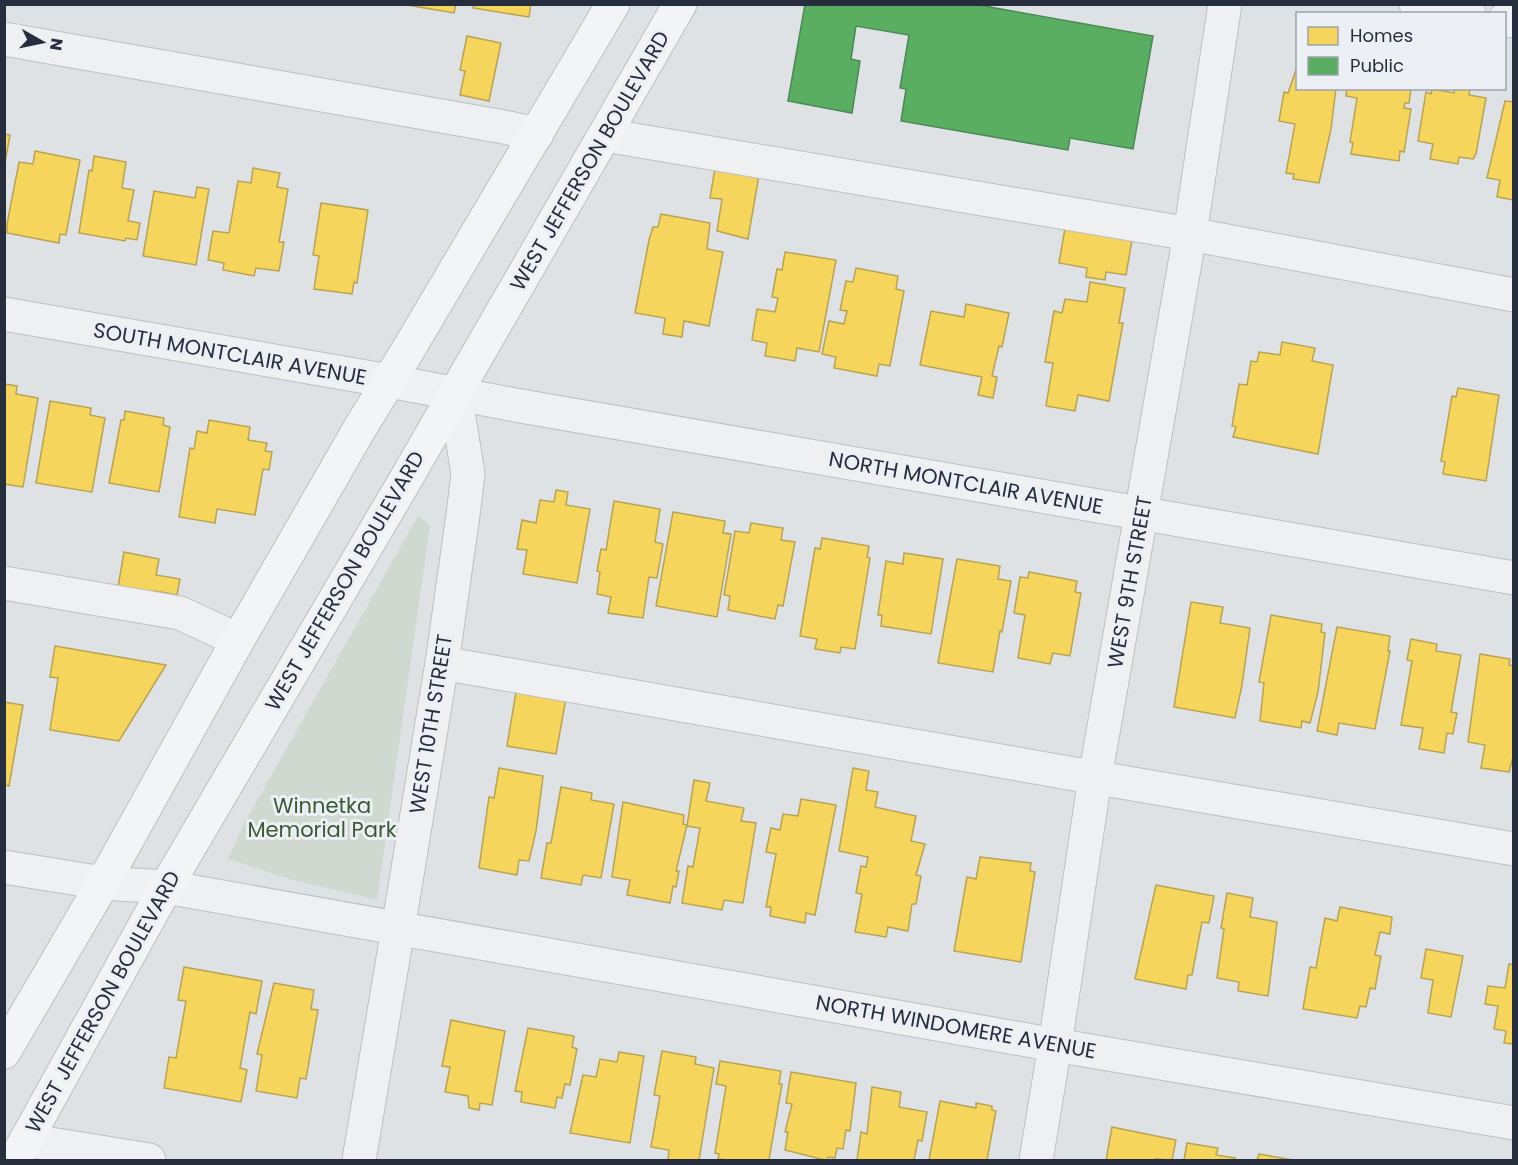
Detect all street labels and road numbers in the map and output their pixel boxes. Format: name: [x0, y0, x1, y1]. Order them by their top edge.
street label: WEST JEFFERSON BOULEVARD: [503, 25, 676, 296]
street label: SOUTH MONTCLAIR AVENUE: [91, 315, 369, 392]
street label: NORTH MONTCLAIR AVENUE: [827, 444, 1106, 521]
street label: WEST JEFFERSON BOULEVARD: [258, 445, 431, 716]
street label: WEST 9TH STREET: [1100, 493, 1159, 670]
street label: WEST 10TH STREET: [402, 632, 459, 816]
street label: WEST JEFFERSON BOULEVARD: [18, 865, 187, 1138]
street label: NORTH WINDOMERE AVENUE: [814, 988, 1099, 1065]

